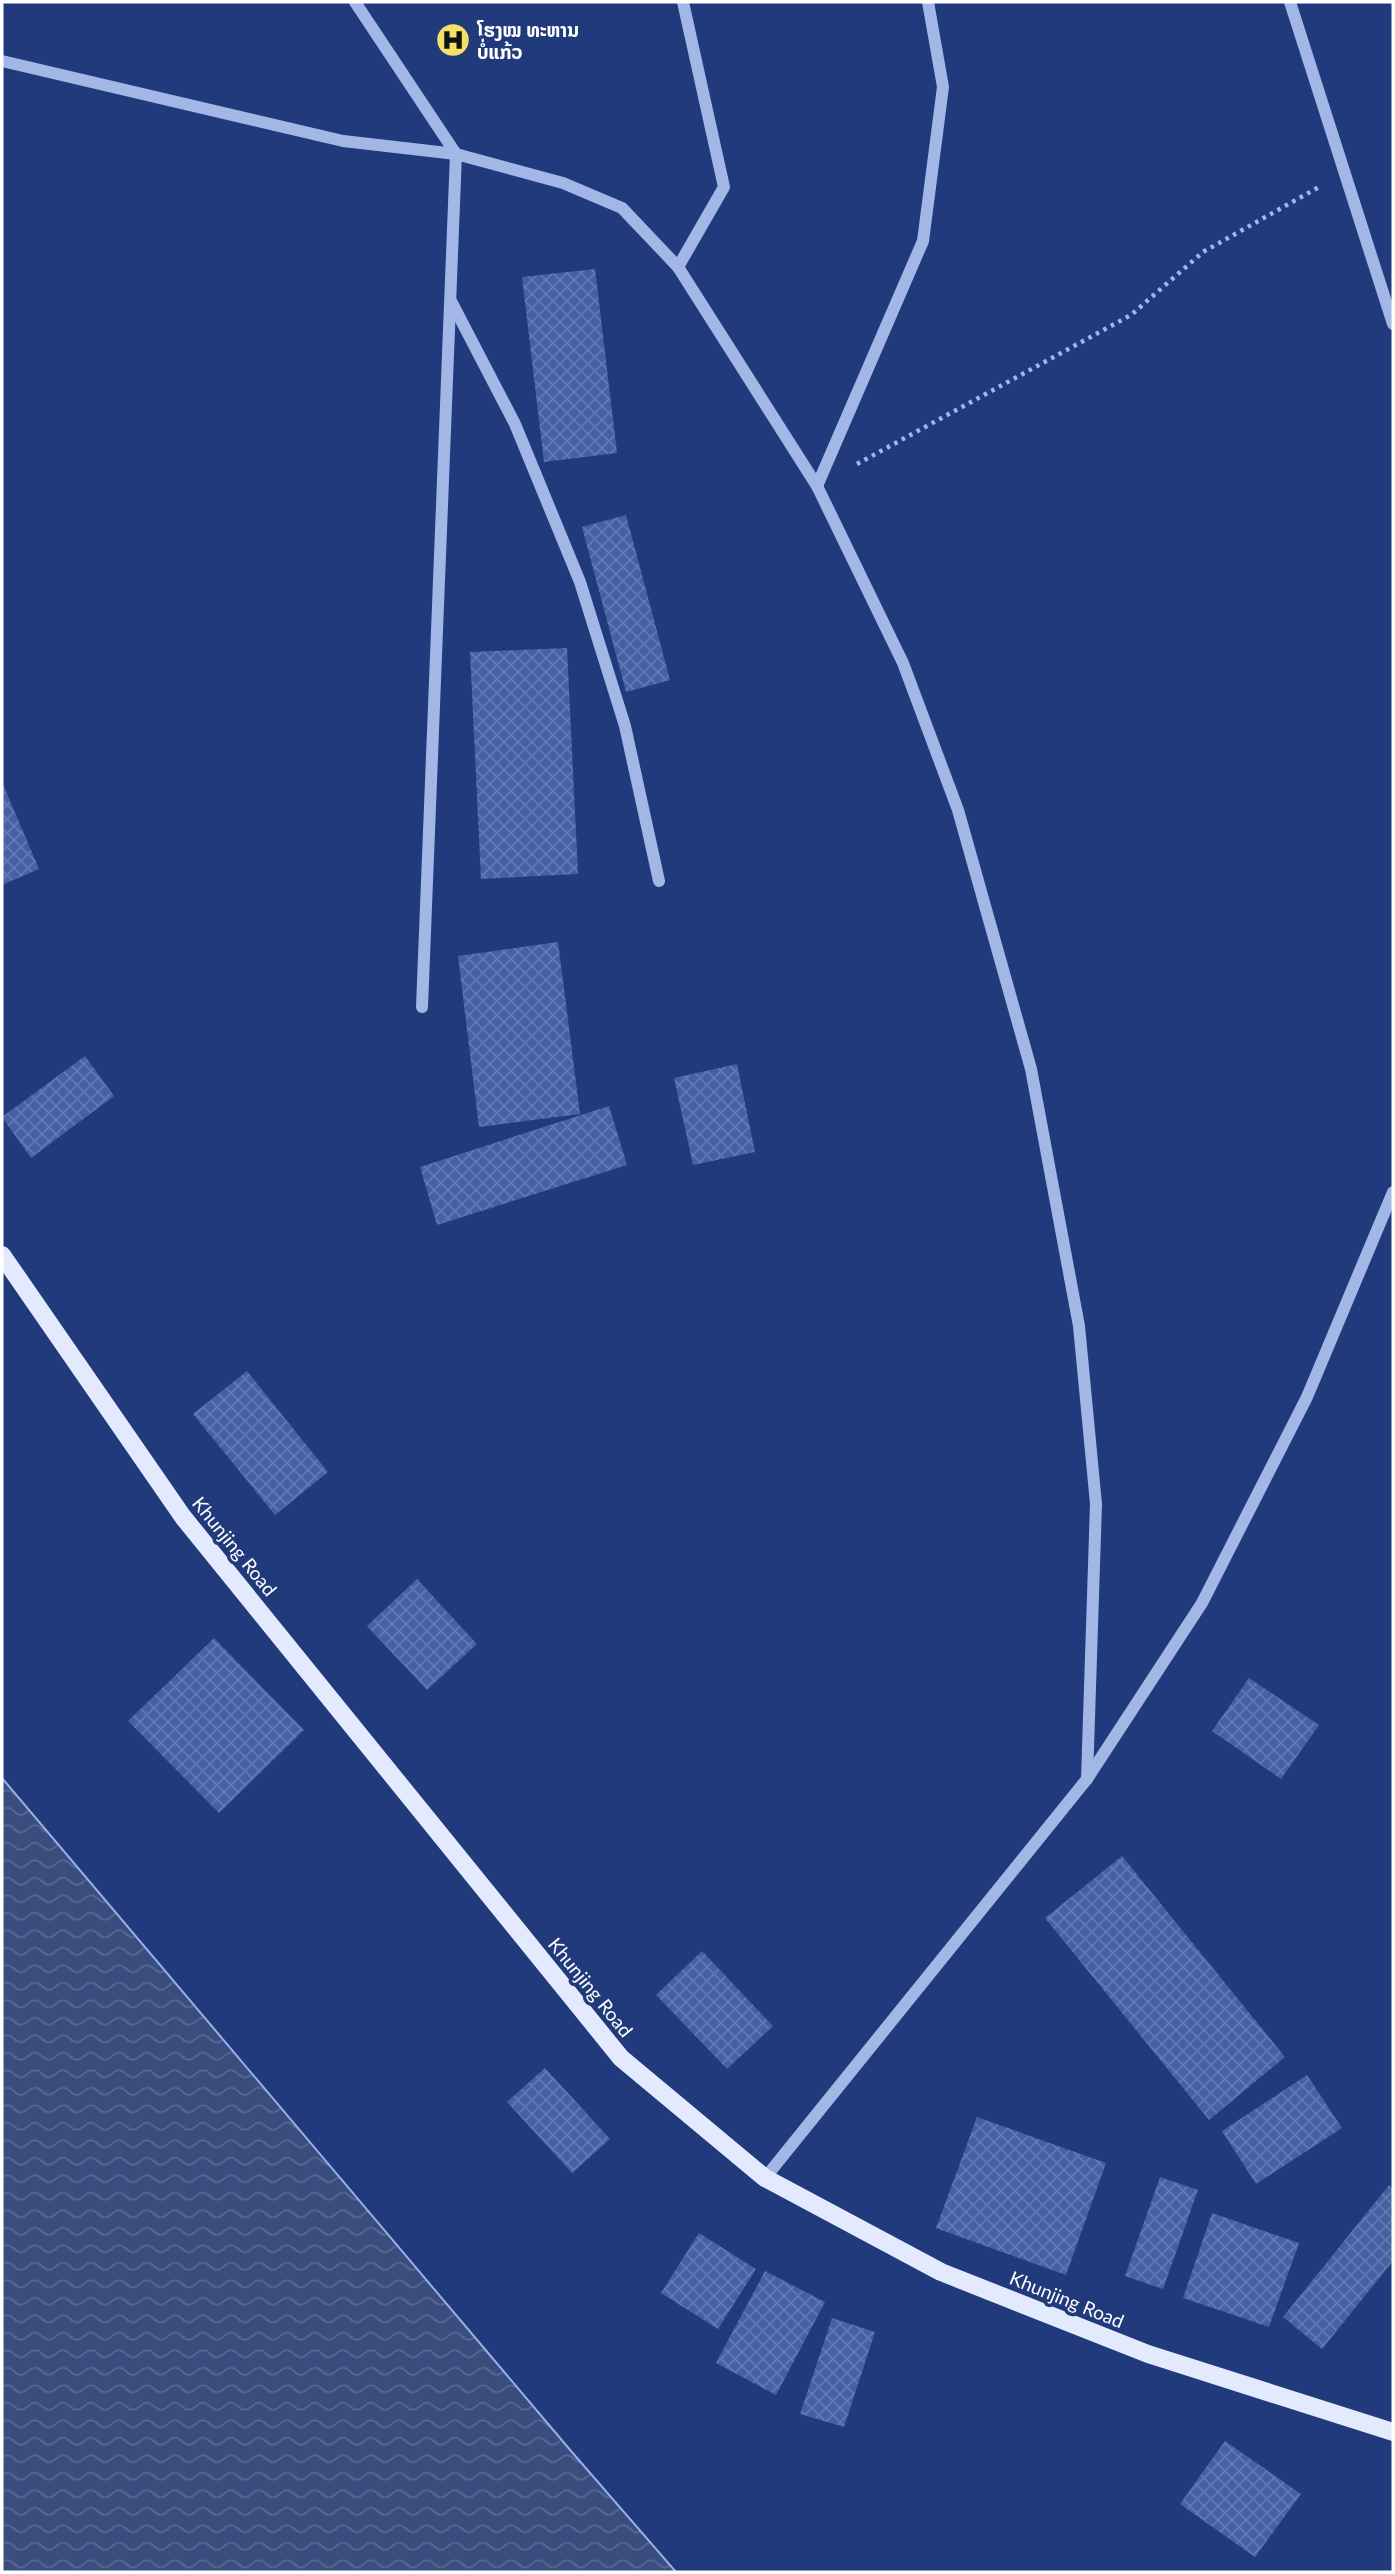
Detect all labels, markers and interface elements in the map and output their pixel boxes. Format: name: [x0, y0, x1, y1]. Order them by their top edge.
place label: ໂຮງໝ ທະຫານ ບໍ່ແກ້ວ: [476, 18, 579, 63]
hospital icon: ໂຮງໝ ທະຫານ ບໍ່ແກ້ວ: [434, 21, 472, 59]
street label: Khunjing Road: [188, 1492, 282, 1600]
street label: Khunjing Road: [544, 1933, 638, 2041]
street label: Khunjing Road: [1007, 2266, 1127, 2332]

